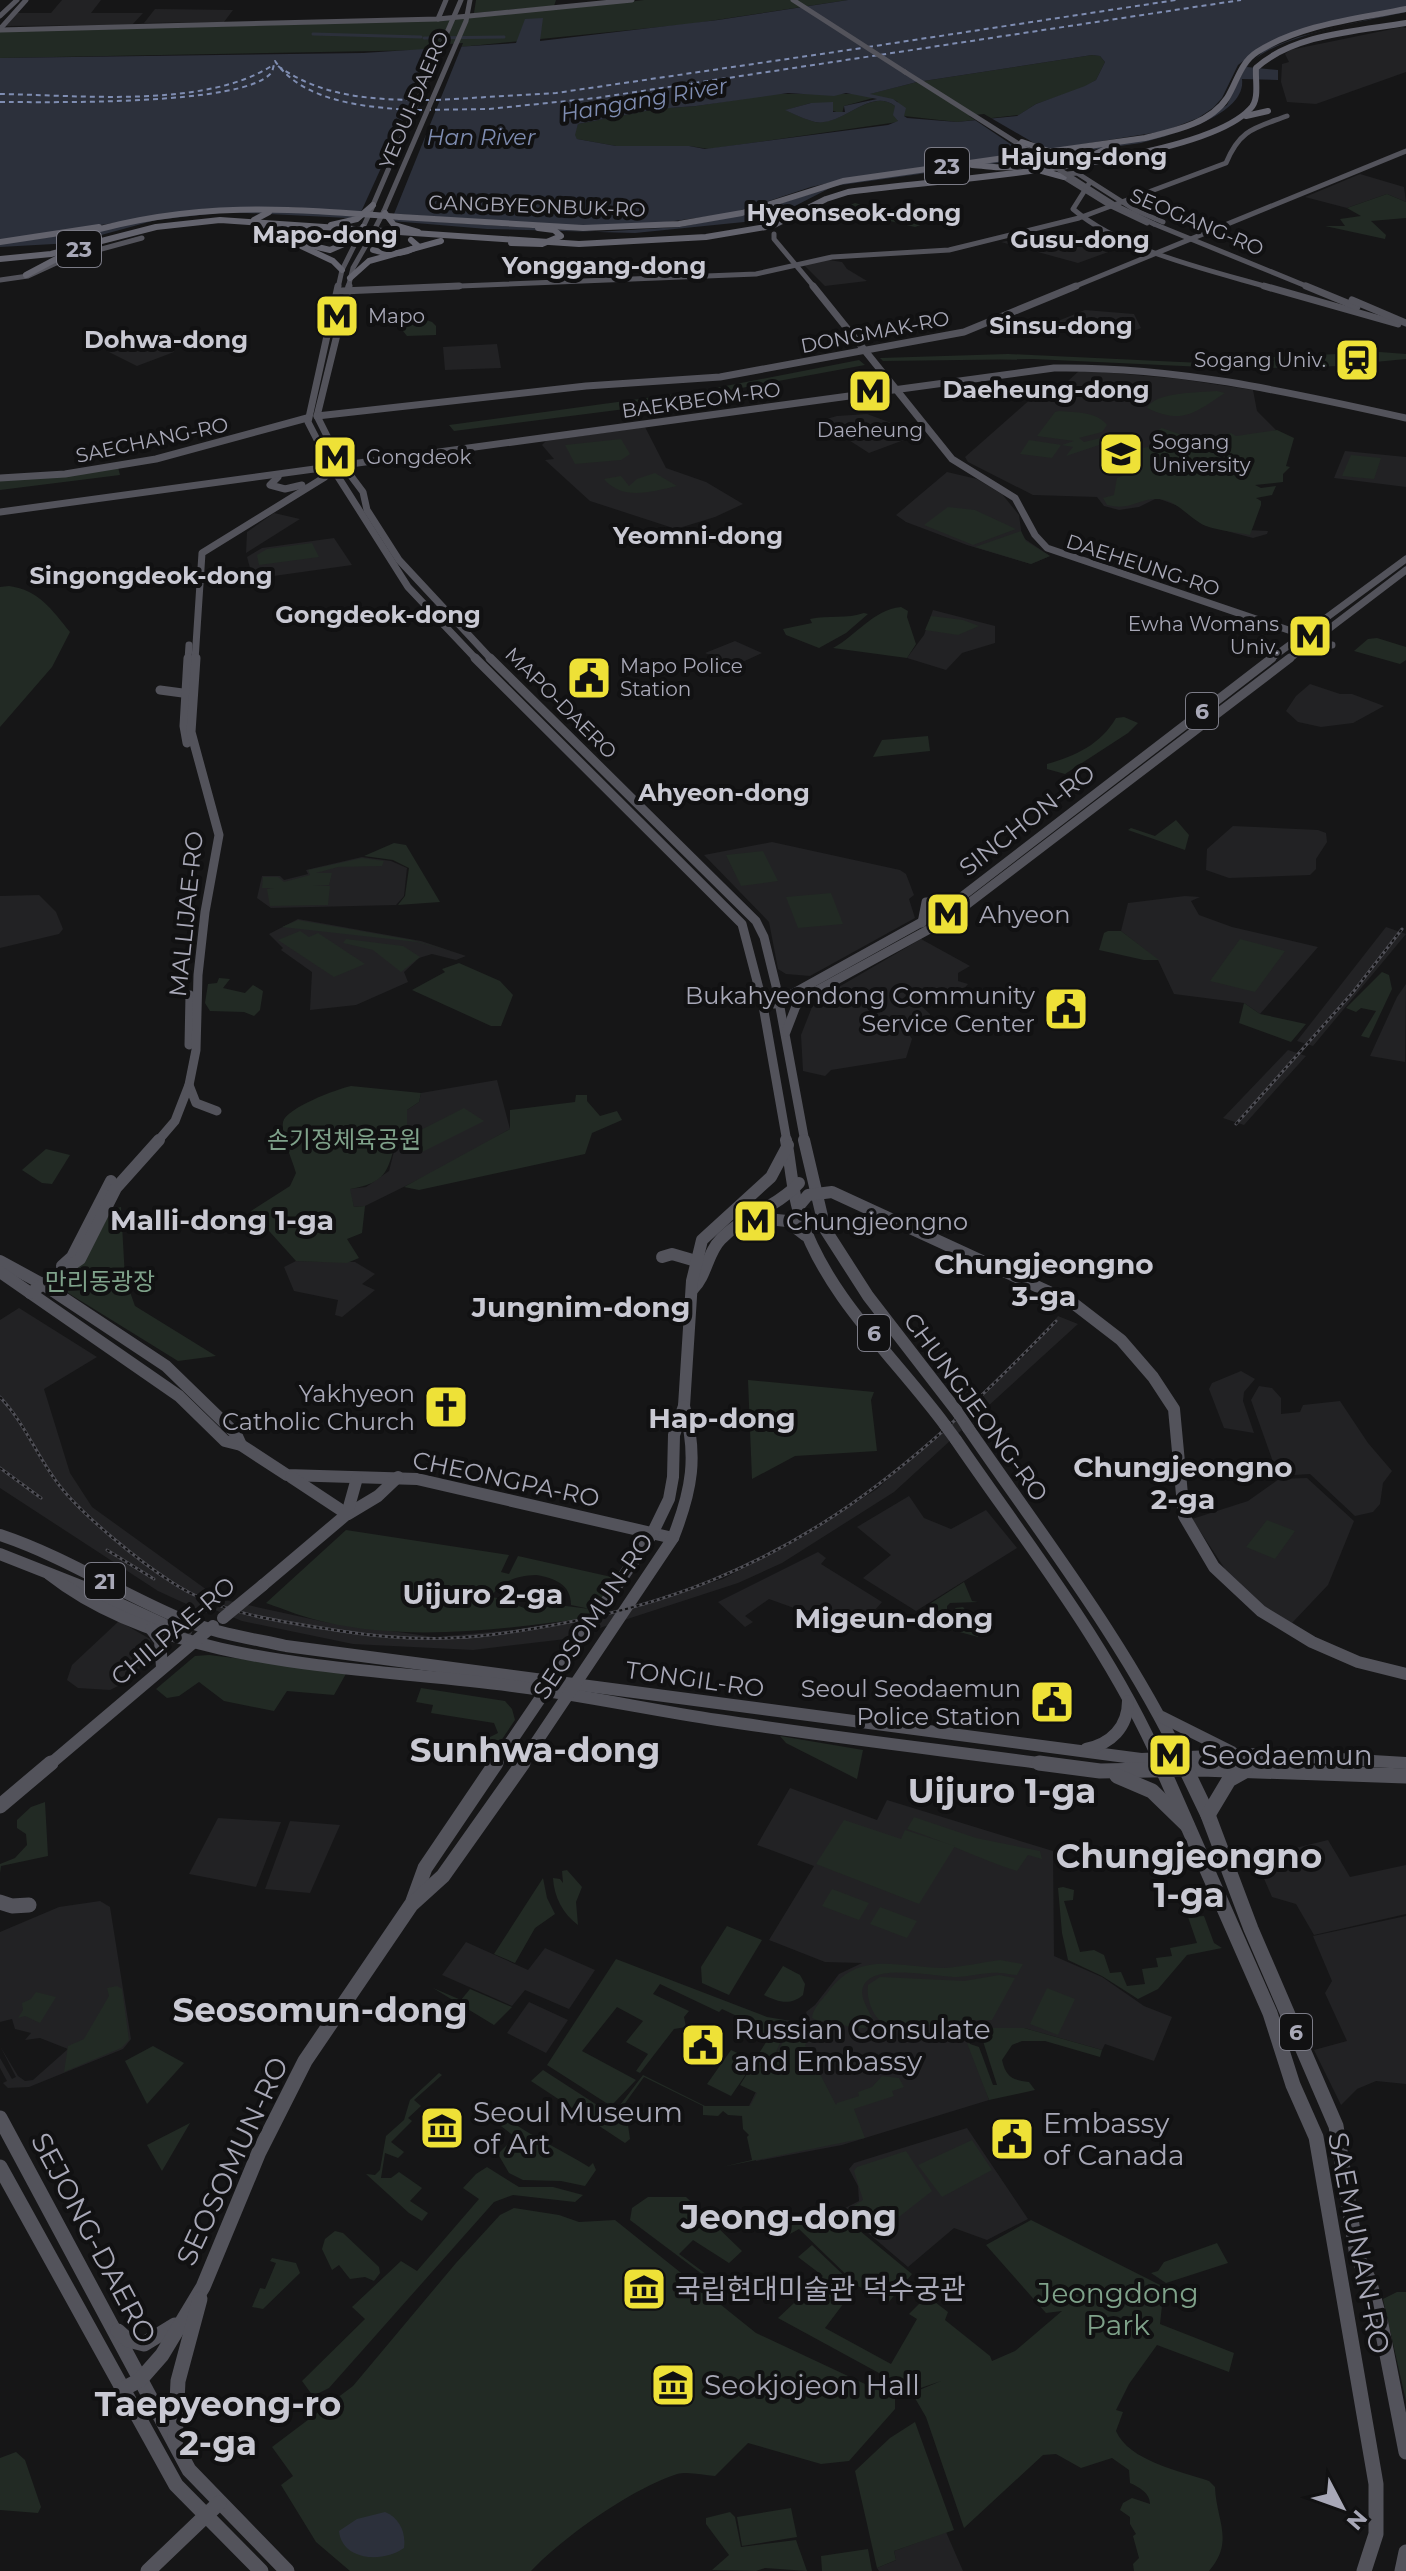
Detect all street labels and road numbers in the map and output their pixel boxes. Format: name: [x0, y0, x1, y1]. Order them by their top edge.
street label: YEOUI-DAERO: [374, 28, 454, 172]
road number: 23: [925, 148, 969, 184]
street label: SEOGANG-RO: [1127, 183, 1267, 261]
street label: GANGBYEONBUK-RO: [428, 190, 646, 222]
road number: 23: [57, 231, 101, 267]
street label: DONGMAK-RO: [799, 306, 951, 358]
street label: BAEKBEOM-RO: [620, 377, 782, 423]
street label: SAECHANG-RO: [74, 412, 230, 468]
street label: DAEHEUNG-RO: [1063, 529, 1223, 601]
street label: MAPO-DAERO: [500, 642, 622, 764]
road number: 6: [1186, 693, 1218, 729]
street label: SINCHON-RO: [953, 758, 1101, 882]
street label: MALLIJAE-RO: [163, 830, 209, 998]
street label: CHUNGJEONG-RO: [898, 1307, 1054, 1507]
road number: 6: [858, 1315, 890, 1351]
street label: CHEONGPA-RO: [410, 1445, 602, 1513]
street label: SEOSOMUN-RO: [527, 1528, 659, 1704]
road number: 21: [85, 1563, 125, 1599]
street label: CHILPAE-RO: [105, 1571, 241, 1691]
street label: TONGIL-RO: [624, 1655, 766, 1703]
road number: 6: [1280, 2014, 1312, 2050]
street label: SEOSOMUN-RO: [169, 2051, 295, 2271]
street label: SEJONG-DAERO: [24, 2127, 164, 2349]
street label: SAEMUNAN-RO: [1321, 2129, 1397, 2357]

